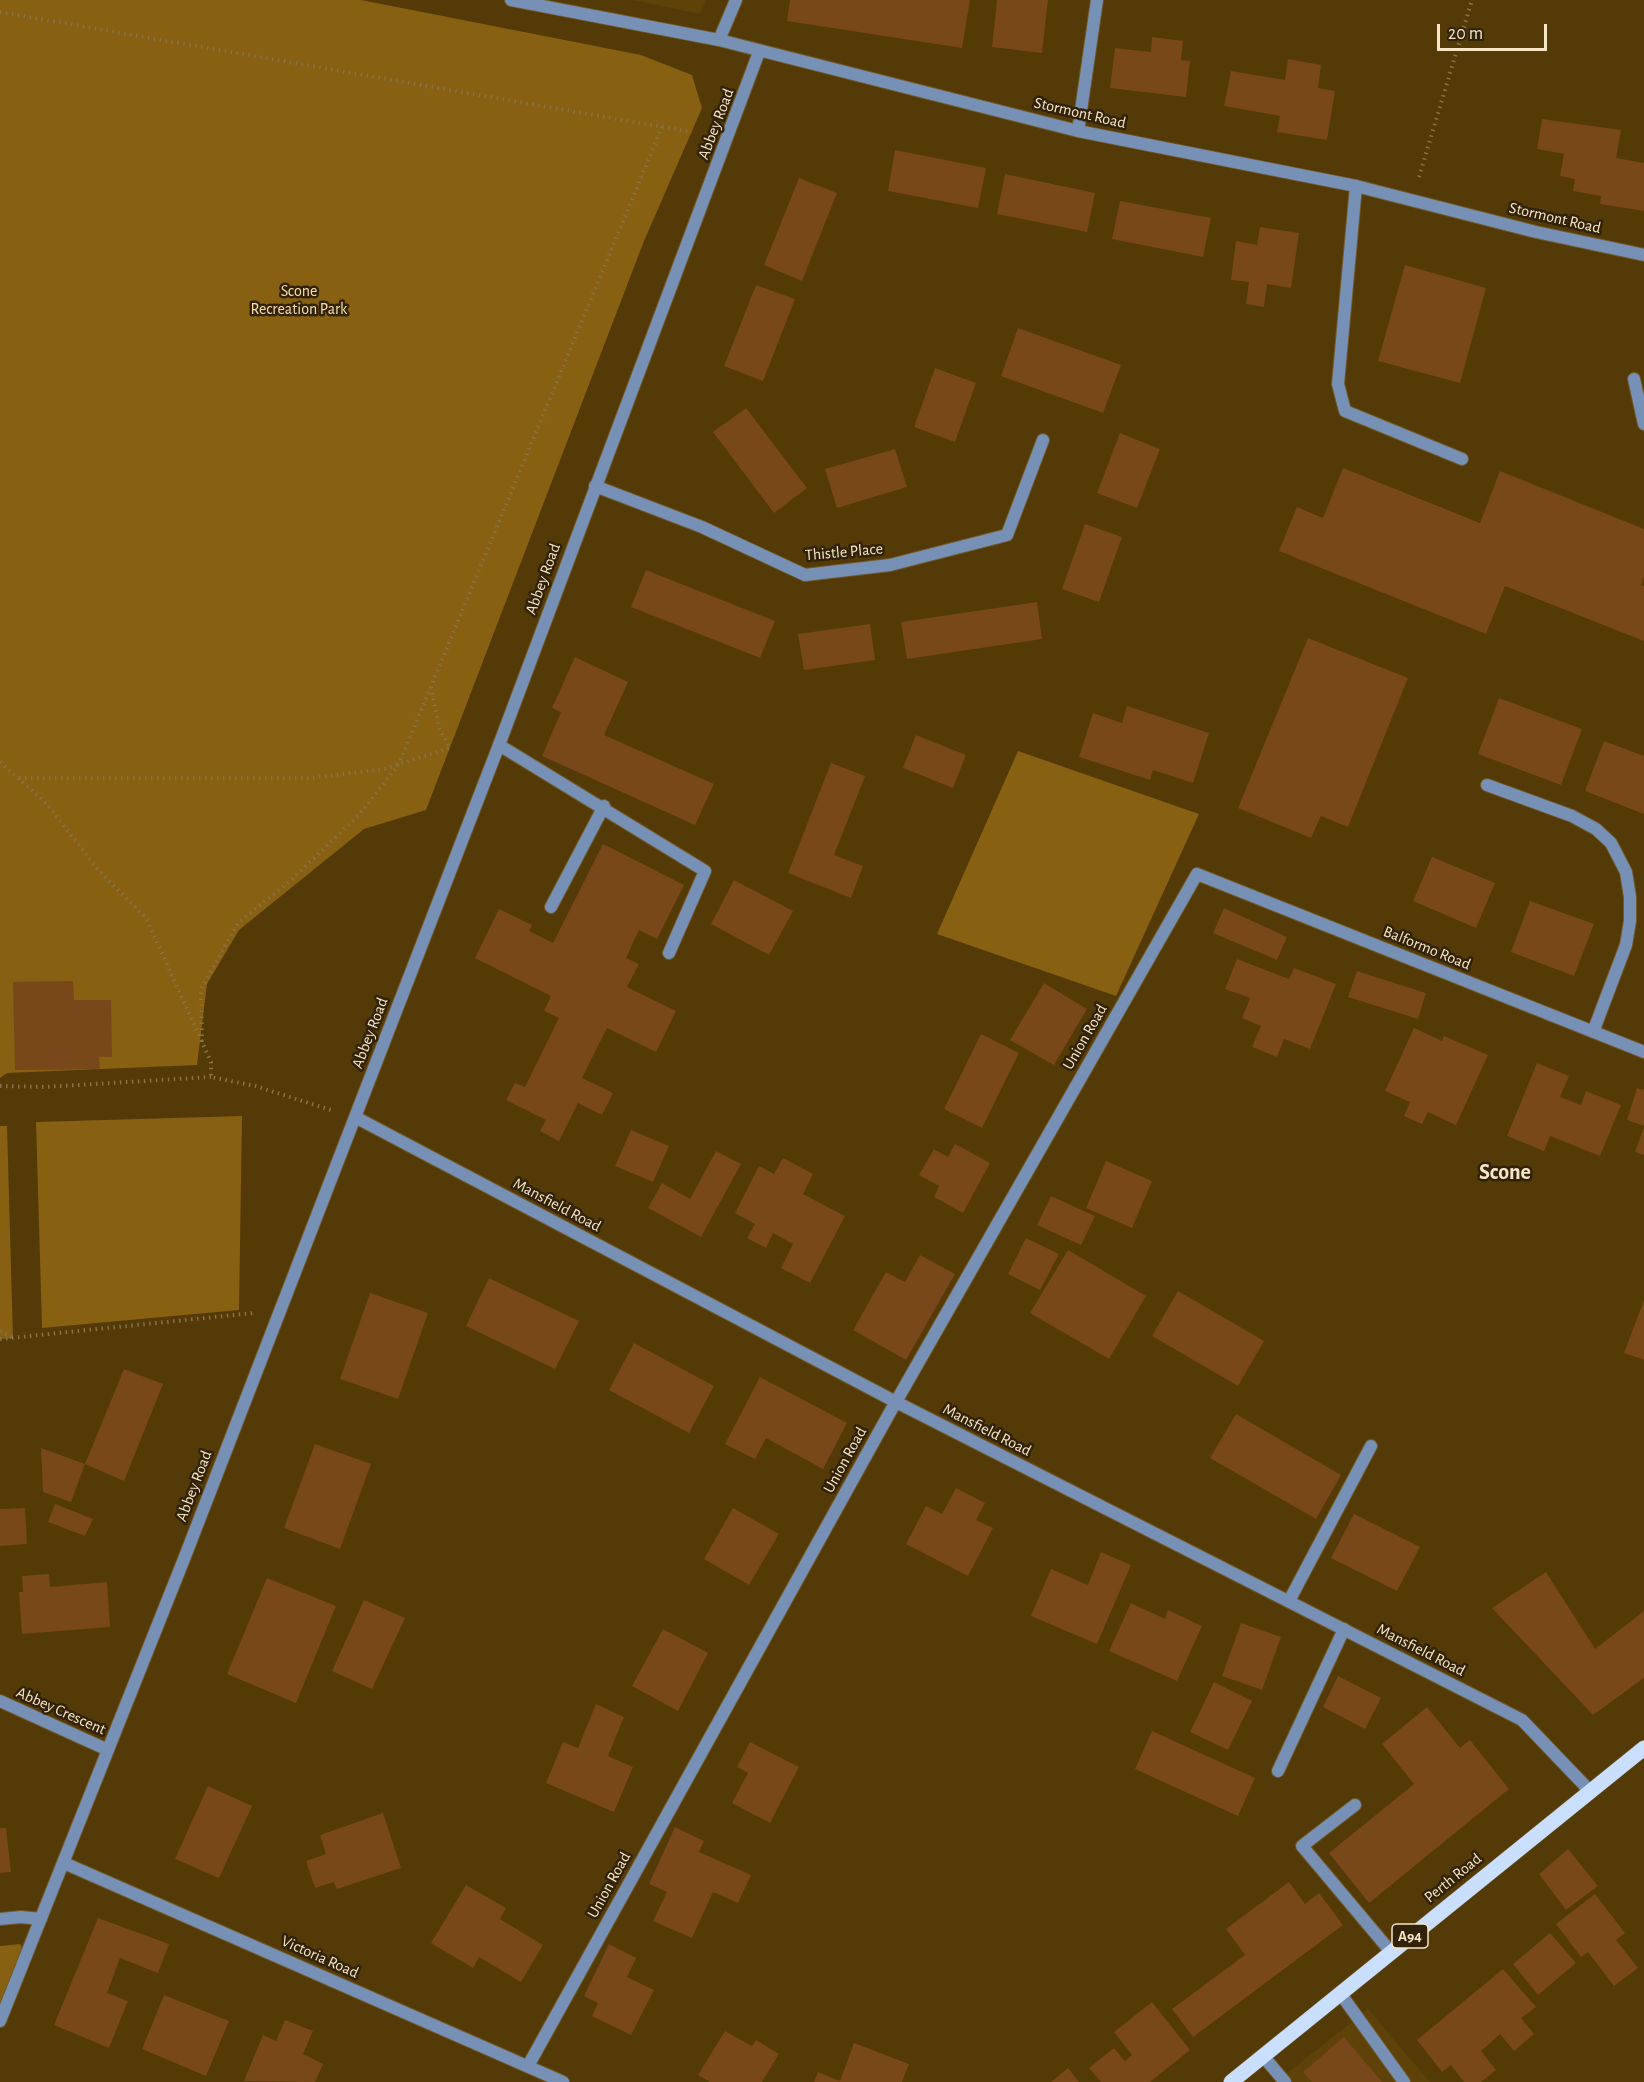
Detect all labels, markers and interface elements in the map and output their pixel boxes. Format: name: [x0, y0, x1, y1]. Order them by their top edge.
scale bar: [1440, 12, 1550, 50]
text: 20 m: [1448, 25, 1483, 43]
street label: Abbey Road: [694, 86, 738, 162]
street label: Stormont Road: [1032, 93, 1128, 133]
street label: Stormont Road: [1507, 198, 1603, 238]
park label: Scone Recreation Park: [251, 281, 347, 319]
street label: Thistle Place: [804, 539, 884, 565]
street label: Abbey Road: [521, 541, 565, 617]
street label: Balformo Road: [1381, 922, 1473, 974]
street label: Abbey Road: [348, 995, 392, 1071]
street label: Union Road: [1059, 1001, 1111, 1073]
district label: Scone: [1479, 1159, 1531, 1185]
street label: Mansfield Road: [510, 1174, 604, 1236]
street label: Mansfield Road: [940, 1399, 1034, 1461]
street label: Union Road: [819, 1424, 871, 1496]
street label: Abbey Road: [172, 1448, 216, 1524]
street label: Mansfield Road: [1374, 1619, 1468, 1681]
street label: Abbey Crescent: [13, 1683, 109, 1739]
street label: Union Road: [583, 1849, 635, 1921]
street label: Perth Road: [1421, 1849, 1485, 1907]
road number: A94: [1392, 1924, 1428, 1948]
street label: Victoria Road: [278, 1931, 362, 1983]

